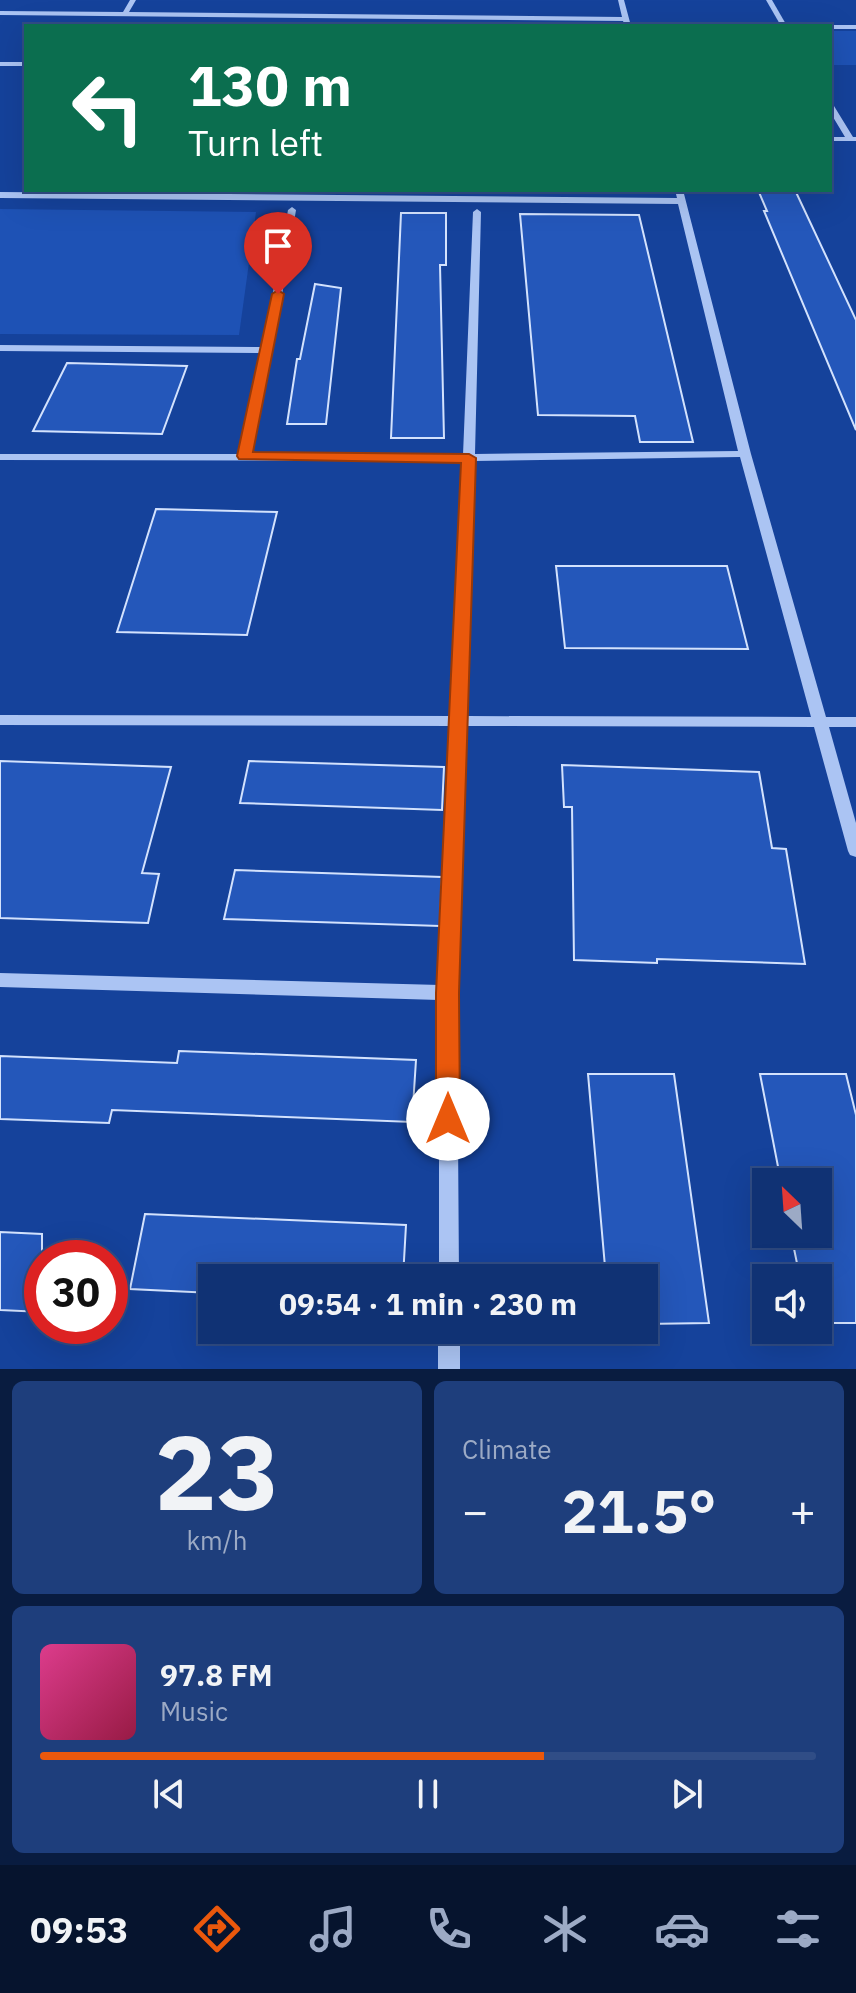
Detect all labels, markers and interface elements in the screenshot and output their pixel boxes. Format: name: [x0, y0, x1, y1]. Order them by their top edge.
text: 130 m: [188, 49, 352, 121]
icon: left: [56, 56, 160, 160]
text: Turn left: [188, 119, 323, 166]
pin: [244, 212, 312, 294]
icon: arrive: [256, 224, 300, 268]
position arrow: [406, 1077, 490, 1161]
north arrow: [752, 1168, 832, 1248]
map controls: [752, 1168, 832, 1344]
speed limit sign: 30: [24, 1240, 128, 1344]
button: sound: [752, 1264, 832, 1344]
text: 09:54 · 1 min · 230 m: [279, 1284, 577, 1323]
text: 23: [155, 1403, 279, 1539]
text: Climate: [462, 1432, 552, 1466]
text: 21.5°: [562, 1471, 716, 1550]
text: −: [462, 1482, 488, 1539]
text: +: [790, 1482, 816, 1539]
text: km/h: [186, 1523, 248, 1557]
text: 97.8 FM: [160, 1655, 273, 1694]
text: Music: [160, 1694, 228, 1728]
icon: previous: [147, 1772, 191, 1816]
icon: pause: [406, 1772, 450, 1816]
icon: next: [665, 1772, 709, 1816]
icon: directions: [189, 1901, 245, 1957]
icon: music: [305, 1901, 361, 1957]
icon: phone: [421, 1901, 477, 1957]
icon: climate: [537, 1901, 593, 1957]
icon: car: [654, 1901, 710, 1957]
icon: filters: [770, 1901, 826, 1957]
text: 09:53: [30, 1906, 128, 1953]

